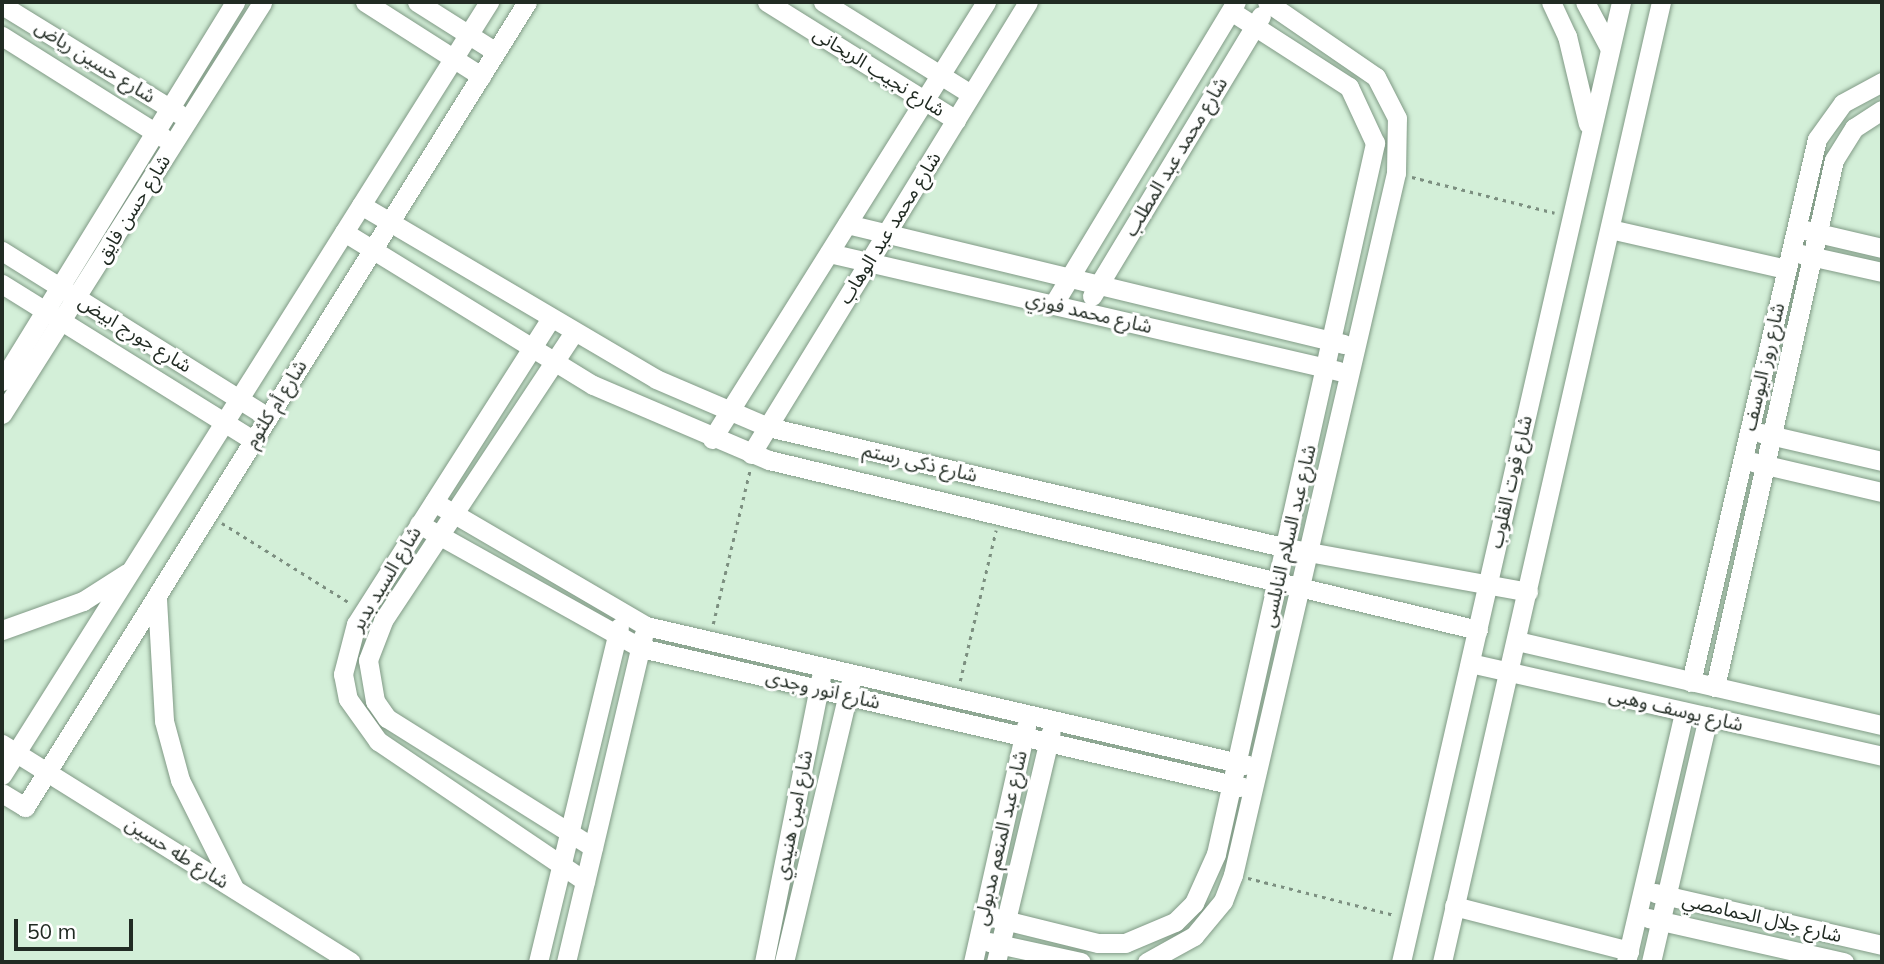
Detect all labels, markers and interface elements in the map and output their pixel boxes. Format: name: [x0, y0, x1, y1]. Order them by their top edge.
street label: شارع حسين رياض: [31, 16, 159, 108]
street label: شارع نجيب الريحانى: [809, 22, 949, 122]
street label: شارع محمد عبد المطلب: [1119, 73, 1233, 241]
street label: شارع محمد عبد الوهاب: [834, 148, 946, 308]
street label: شارع حسن فايق: [91, 151, 175, 267]
street label: شارع محمد فوزي: [1024, 287, 1154, 339]
street label: شارع جورج ابيض: [74, 290, 196, 378]
street label: شارع روز اليوسف: [1738, 301, 1790, 433]
street label: شارع أم كلثوم: [240, 356, 312, 452]
street label: شارع قوت القلوب: [1485, 413, 1537, 551]
street label: شارع ذكى رستم: [860, 439, 980, 487]
street label: شارع عبد السلام النابلسى: [1257, 442, 1321, 630]
street label: شارع السيد بدير: [346, 522, 426, 636]
street label: شارع انور وجدى: [764, 666, 882, 714]
street label: شارع يوسف وهبى: [1607, 683, 1745, 737]
street label: شارع امين هنيدي: [770, 748, 818, 882]
street label: شارع عبد المنعم مدبولى: [970, 748, 1032, 928]
street label: شارع طه حسين: [121, 812, 233, 894]
street label: شارع جلال الحمامصي: [1680, 889, 1844, 947]
scale bar: [18, 904, 136, 948]
text: 50 m: [27, 918, 76, 944]

